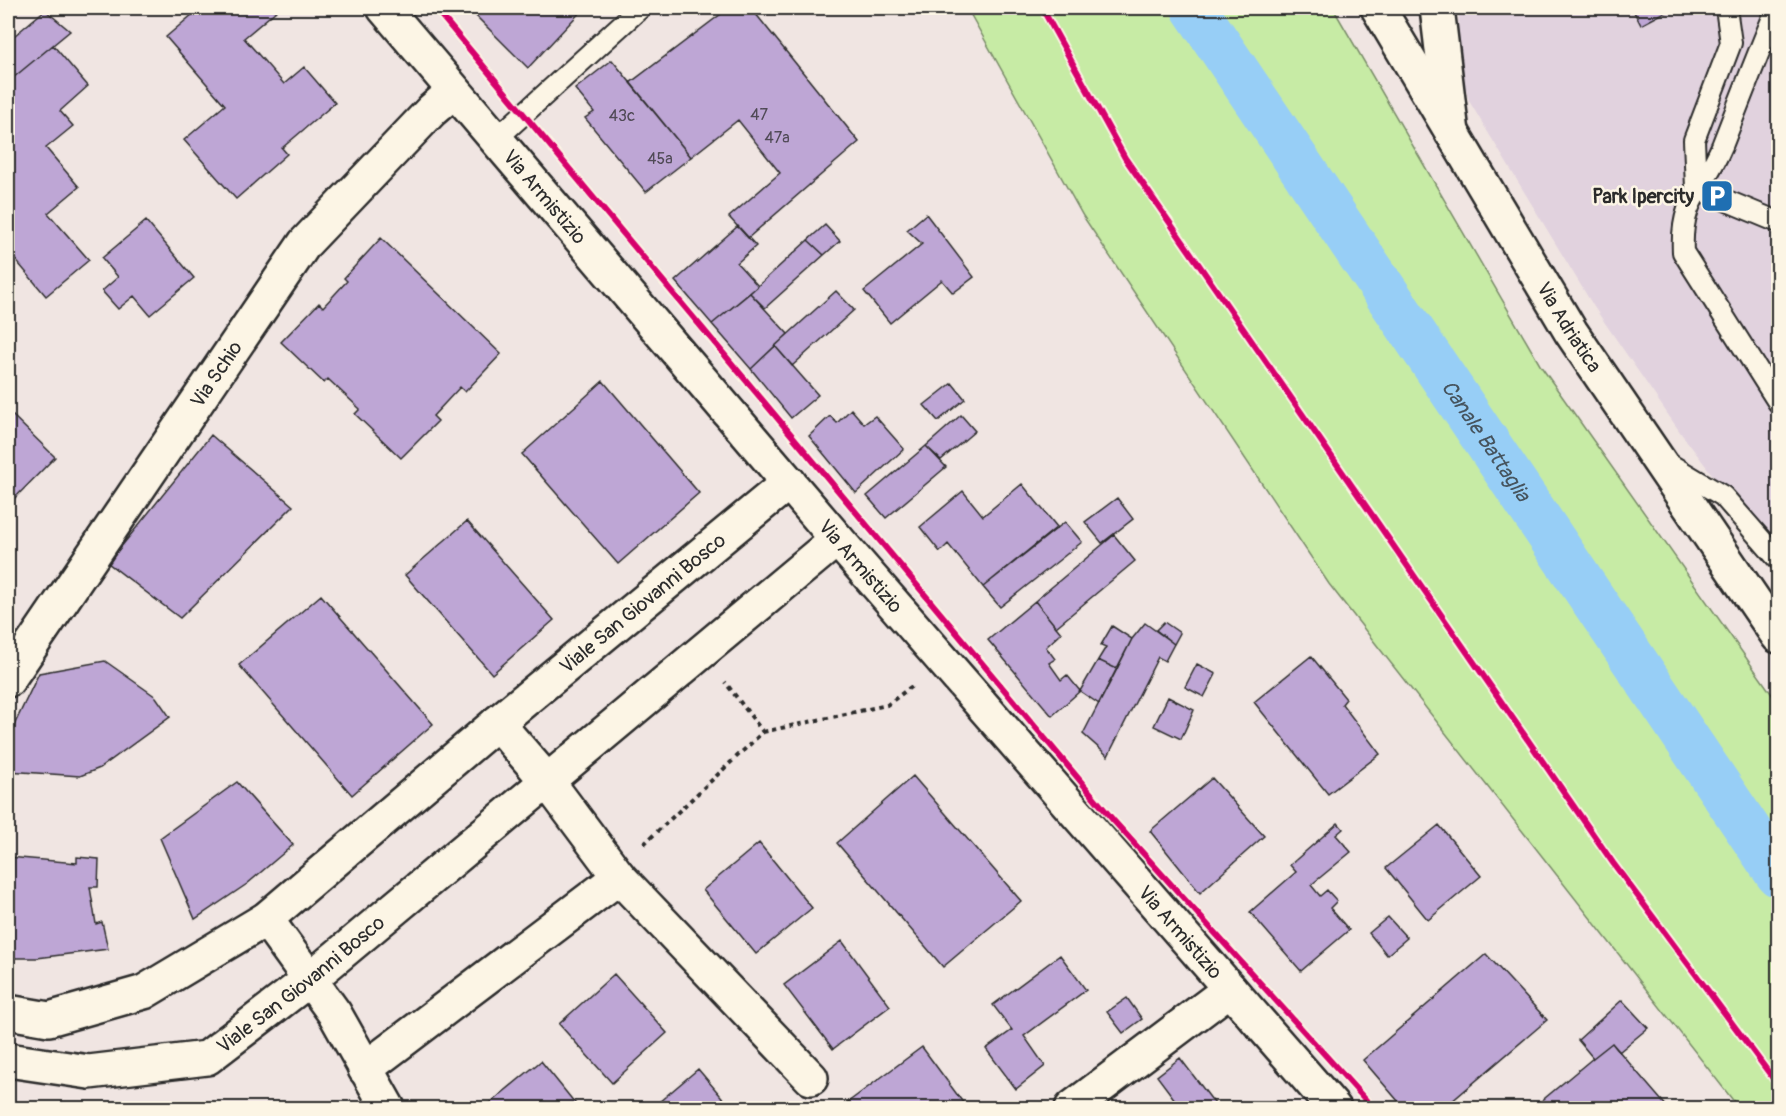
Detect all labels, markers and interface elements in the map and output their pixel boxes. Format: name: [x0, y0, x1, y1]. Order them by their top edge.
house number: 47: [750, 105, 768, 125]
house number: 43c: [609, 106, 635, 126]
house number: 47a: [764, 128, 790, 148]
street label: Via Armistizio: [497, 145, 592, 249]
house number: 45a: [647, 149, 673, 169]
parking icon: Park Ipercity: [1699, 178, 1735, 214]
place label: Park Ipercity: [1592, 184, 1694, 209]
street label: Via Adriatica: [1531, 277, 1607, 377]
street label: Via Schio: [185, 336, 248, 412]
water label: Canale Battaglia: [1435, 375, 1537, 508]
street label: Via Armistizio: [813, 515, 908, 619]
street label: Viale San Giovanni Bosco: [555, 527, 731, 679]
street label: Via Armistizio: [1132, 881, 1228, 985]
street label: Viale San Giovanni Bosco: [212, 910, 390, 1059]

